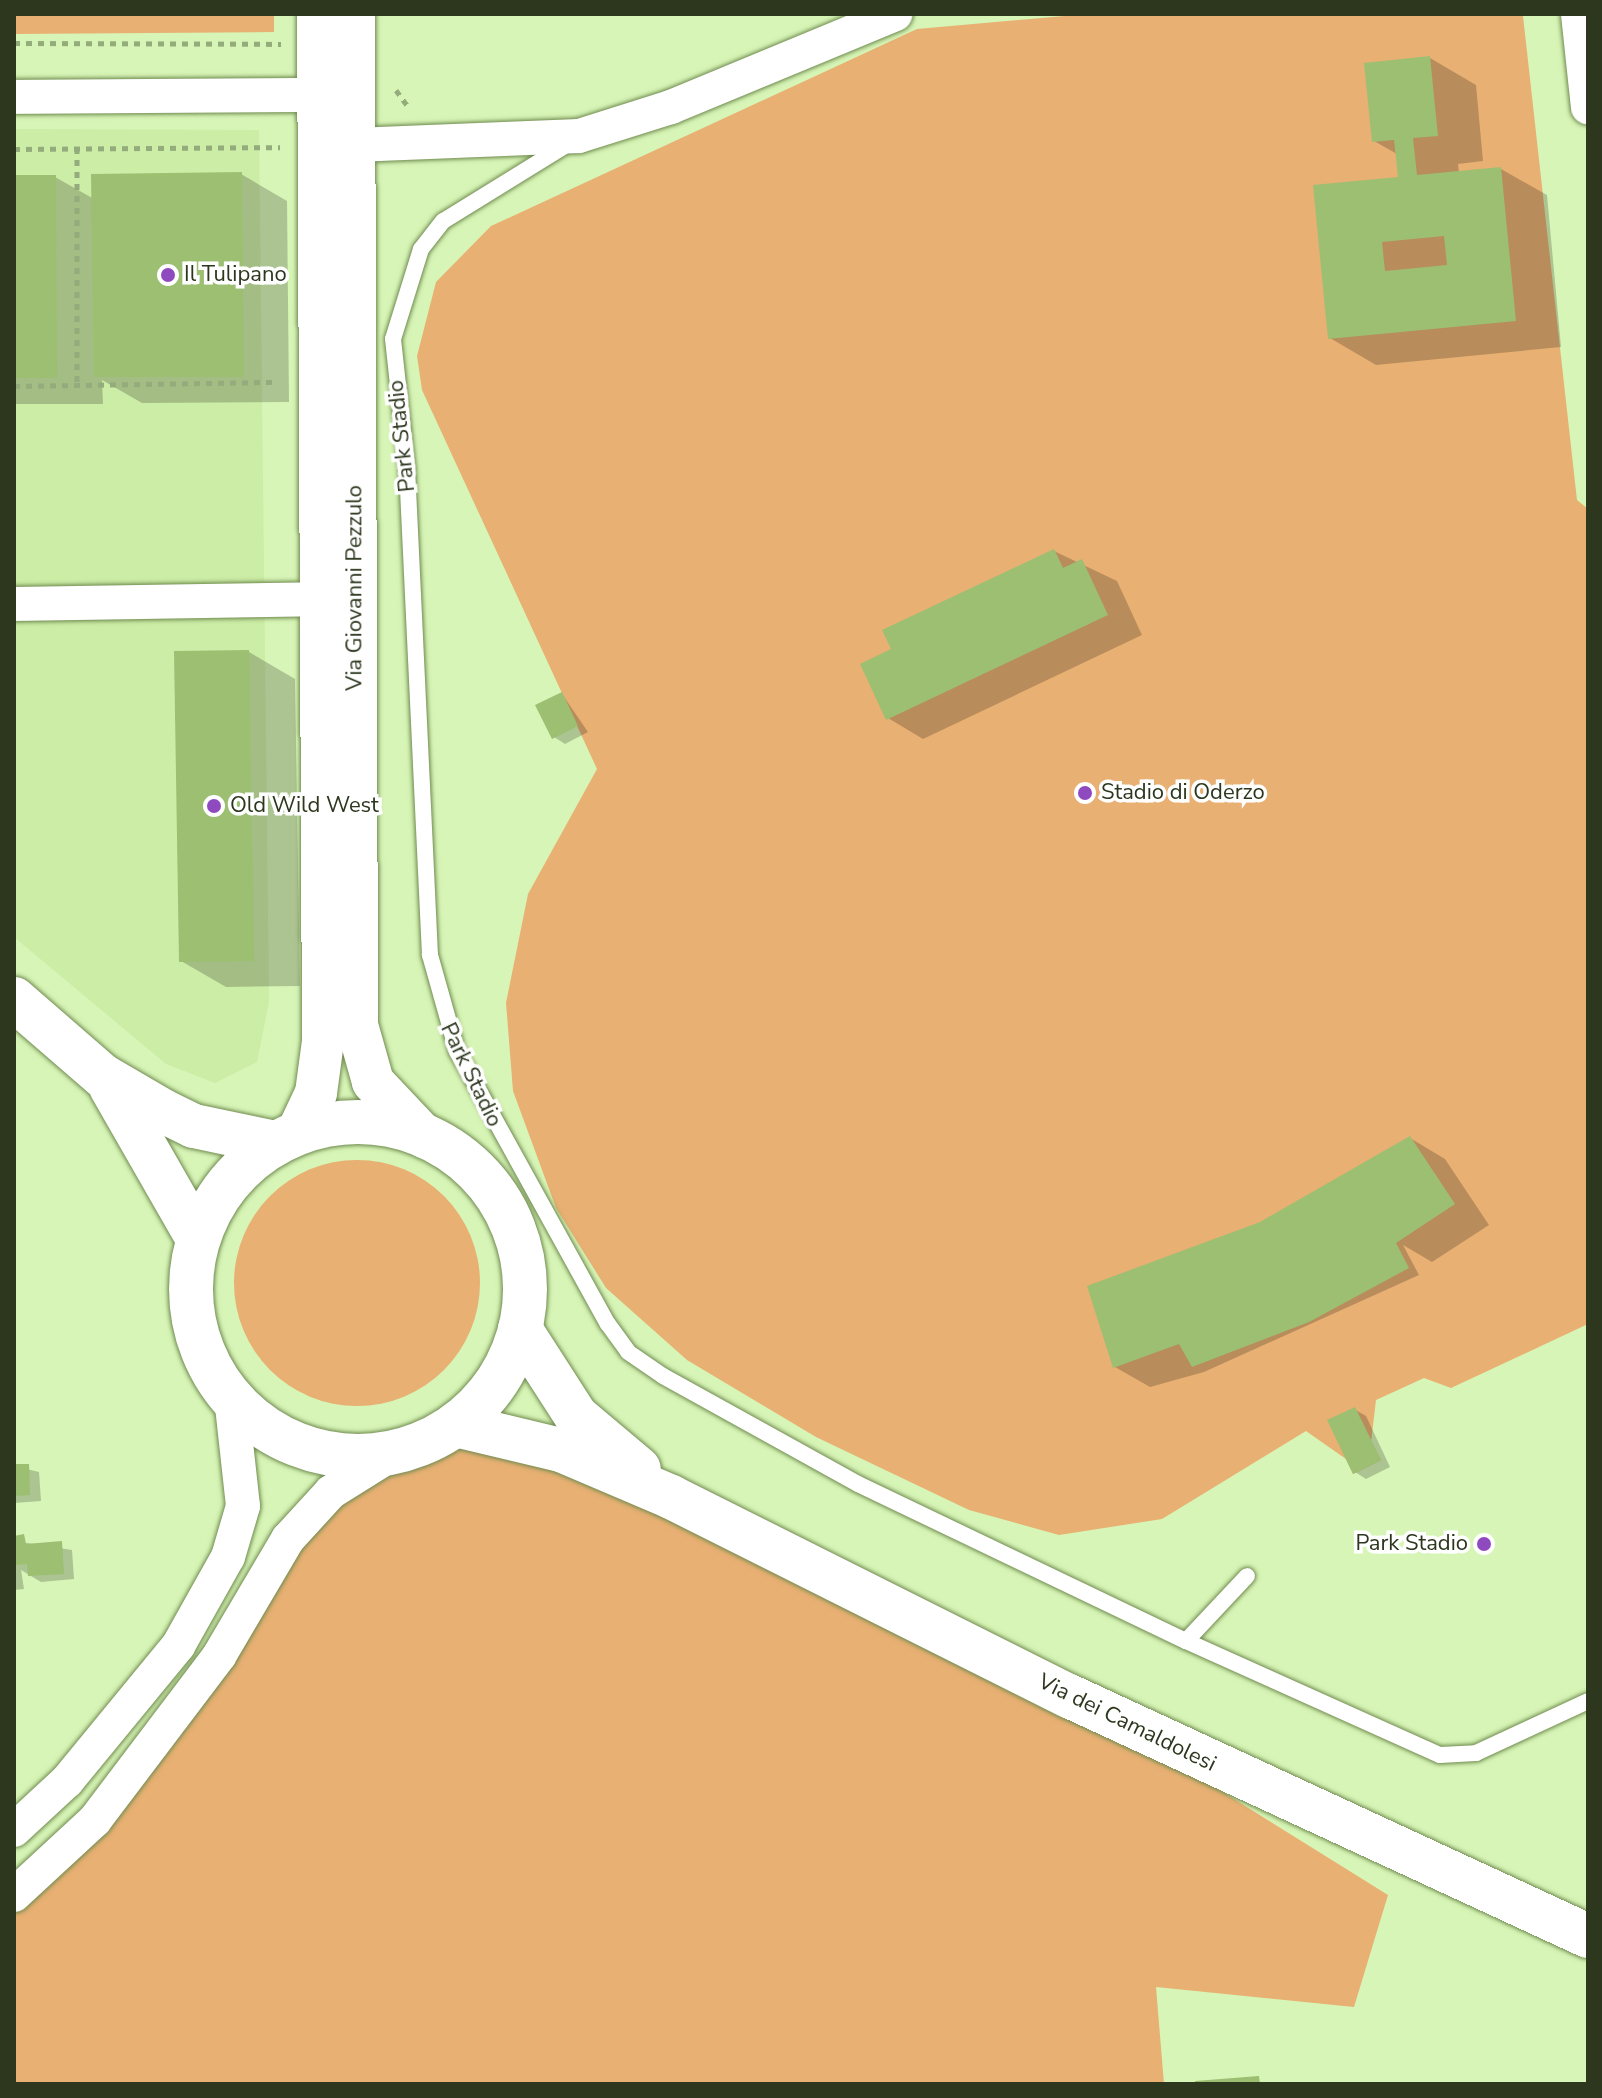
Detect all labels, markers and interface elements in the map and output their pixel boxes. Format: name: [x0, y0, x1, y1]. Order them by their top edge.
place label: Il Tulipano: [184, 262, 287, 288]
marker: Il Tulipano: [159, 266, 177, 284]
street label: Park Stadio: [383, 379, 421, 493]
street label: Via Giovanni Pezzulo: [342, 485, 368, 691]
place label: Stadio di Oderzo: [1101, 780, 1265, 806]
marker: Stadio di Oderzo: [1076, 784, 1094, 802]
place label: Old Wild West: [230, 793, 379, 819]
marker: Old Wild West: [205, 797, 223, 815]
street label: Park Stadio: [434, 1019, 508, 1131]
place label: Park Stadio: [1355, 1531, 1468, 1557]
marker: Park Stadio: [1475, 1535, 1493, 1553]
street label: Via dei Camaldolesi: [1034, 1668, 1220, 1778]

